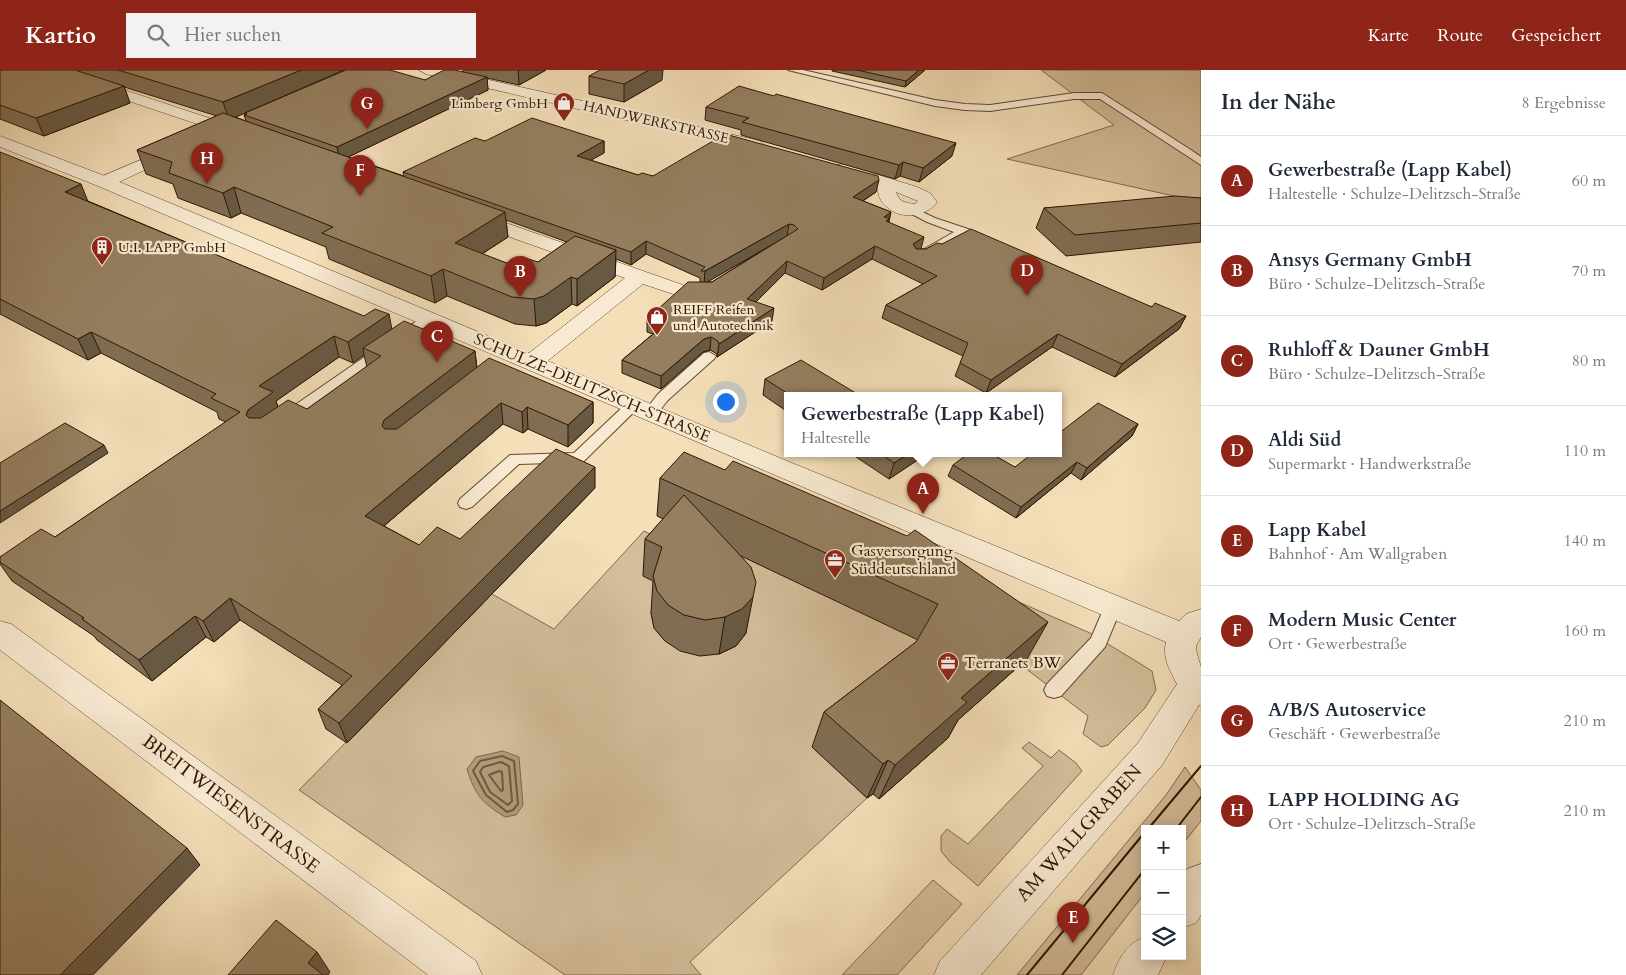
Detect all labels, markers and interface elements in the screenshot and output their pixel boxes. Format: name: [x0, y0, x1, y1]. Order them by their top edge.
search box: [126, 13, 476, 58]
text: Kartio: [25, 19, 96, 52]
icon: search: [144, 21, 172, 49]
text: Hier suchen: [184, 22, 281, 48]
text: Karte: [1368, 23, 1409, 48]
text: Route: [1437, 23, 1483, 48]
text: Gespeichert: [1511, 23, 1601, 48]
pin: G: [351, 88, 383, 129]
text: In der Nähe: [1221, 88, 1336, 117]
shop icon: Limberg GmbH: [552, 91, 576, 122]
text: 8 Ergebnisse: [1521, 92, 1606, 114]
place label: Limberg GmbH: [451, 94, 548, 113]
street label: HANDWERKSTRASSE: [581, 96, 731, 148]
pin: H: [191, 143, 223, 184]
pin: F: [344, 155, 376, 196]
text: Gewerbestraße (Lapp Kabel): [1268, 157, 1512, 183]
text: A: [1231, 170, 1243, 192]
text: 60 m: [1572, 170, 1606, 192]
text: Haltestelle · Schulze-Delitzsch-Straße: [1268, 183, 1521, 205]
building icon: U.I. LAPP GmbH: [90, 235, 114, 266]
place label: U.I. LAPP GmbH: [118, 238, 226, 257]
text: Ansys Germany GmbH: [1268, 247, 1472, 273]
pin: D: [1011, 255, 1043, 296]
pin: B: [504, 256, 536, 297]
text: B: [1231, 260, 1243, 282]
text: 70 m: [1572, 260, 1606, 282]
text: Büro · Schulze-Delitzsch-Straße: [1268, 273, 1486, 295]
place label: REIFF Reifen und Autotechnik: [673, 300, 774, 335]
shop icon: REIFF Reifen und Autotechnik: [645, 305, 669, 336]
pin: C: [421, 321, 453, 362]
street label: SCHULZE-DELITZSCH-STRASSE: [470, 328, 714, 448]
text: Ruhloff & Dauner GmbH: [1268, 337, 1490, 363]
text: C: [1231, 350, 1243, 372]
text: 80 m: [1572, 350, 1606, 372]
text: Büro · Schulze-Delitzsch-Straße: [1268, 363, 1486, 385]
your location: [713, 389, 739, 415]
popup: [784, 392, 1062, 457]
text: Gewerbestraße (Lapp Kabel): [801, 401, 1045, 427]
text: Haltestelle: [801, 427, 871, 449]
text: Aldi Süd: [1268, 427, 1341, 453]
text: D: [1230, 440, 1244, 462]
text: 110 m: [1564, 440, 1606, 462]
text: Supermarkt · Handwerkstraße: [1268, 453, 1471, 475]
pin: A: [907, 473, 939, 514]
text: Lapp Kabel: [1268, 517, 1366, 543]
text: E: [1232, 530, 1242, 552]
text: 140 m: [1564, 530, 1606, 552]
place label: Gasversorgung Süddeutschland: [851, 540, 956, 580]
text: Bahnhof · Am Wallgraben: [1268, 543, 1447, 565]
office icon: Gasversorgung Süddeutschland: [823, 548, 847, 579]
text: Modern Music Center: [1268, 607, 1457, 633]
text: F: [1232, 620, 1242, 642]
text: 160 m: [1564, 620, 1606, 642]
text: Ort · Gewerbestraße: [1268, 633, 1407, 655]
office icon: Terranets BW: [936, 651, 960, 682]
place label: Terranets BW: [964, 652, 1062, 674]
text: A/B/S Autoservice: [1268, 697, 1426, 723]
text: G: [1230, 710, 1244, 732]
text: 210 m: [1564, 710, 1606, 732]
text: Geschäft · Gewerbestraße: [1268, 723, 1441, 745]
street label: BREITWIESENSTRASSE: [137, 729, 325, 879]
street label: AM WALLGRABEN: [1010, 759, 1148, 907]
text: LAPP HOLDING AG: [1268, 787, 1460, 813]
text: H: [1230, 800, 1244, 822]
text: 210 m: [1564, 800, 1606, 822]
text: Ort · Schulze-Delitzsch-Straße: [1268, 813, 1476, 835]
map controls: [1141, 825, 1186, 960]
button: +: [1141, 825, 1186, 870]
button: −: [1141, 870, 1186, 915]
pin: E: [1057, 902, 1089, 943]
button: layers: [1141, 915, 1186, 960]

